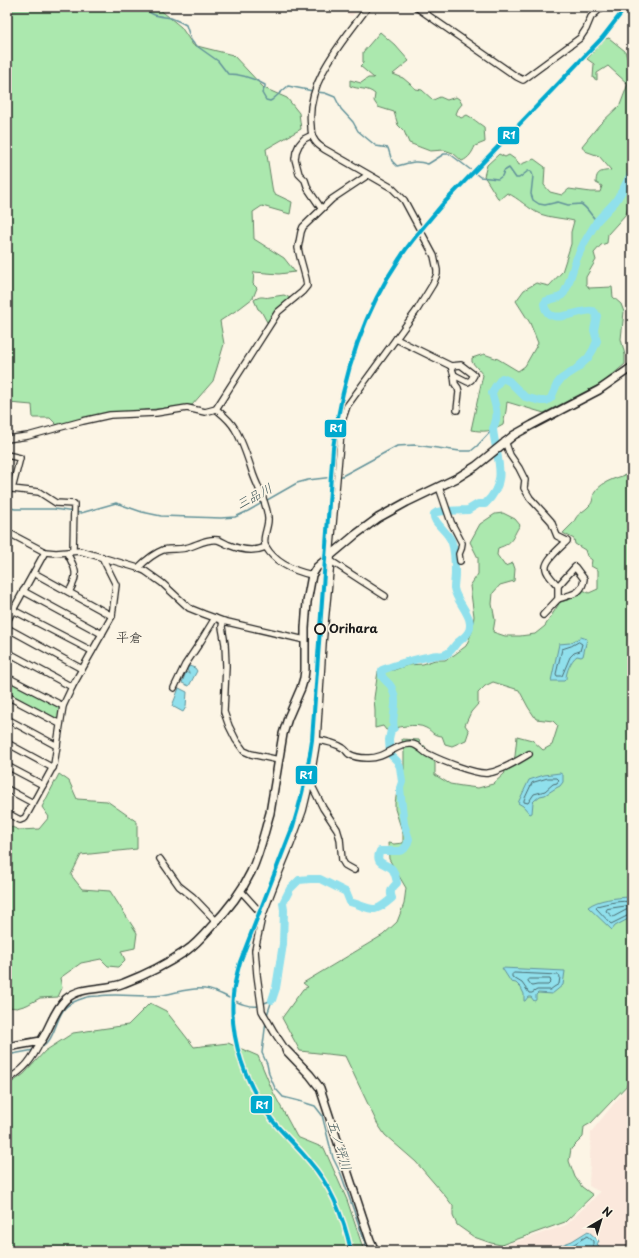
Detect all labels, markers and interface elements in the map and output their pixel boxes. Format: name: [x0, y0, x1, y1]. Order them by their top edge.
line badge: R1: [497, 126, 520, 145]
text: R1: [503, 126, 515, 143]
line badge: R1: [324, 419, 347, 438]
text: R1: [330, 419, 342, 436]
water label: 三品川: [232, 478, 275, 513]
place label: Orihara: [329, 619, 378, 637]
marker: Orihara: [314, 623, 326, 635]
district label: 平倉: [116, 627, 142, 646]
line badge: R1: [295, 765, 318, 785]
text: R1: [300, 766, 312, 783]
line badge: R1: [250, 1095, 273, 1114]
text: R1: [256, 1096, 268, 1113]
water label: 五ノ坪川: [324, 1117, 357, 1173]
north arrow: [581, 1200, 621, 1240]
text: N: [599, 1202, 616, 1221]

